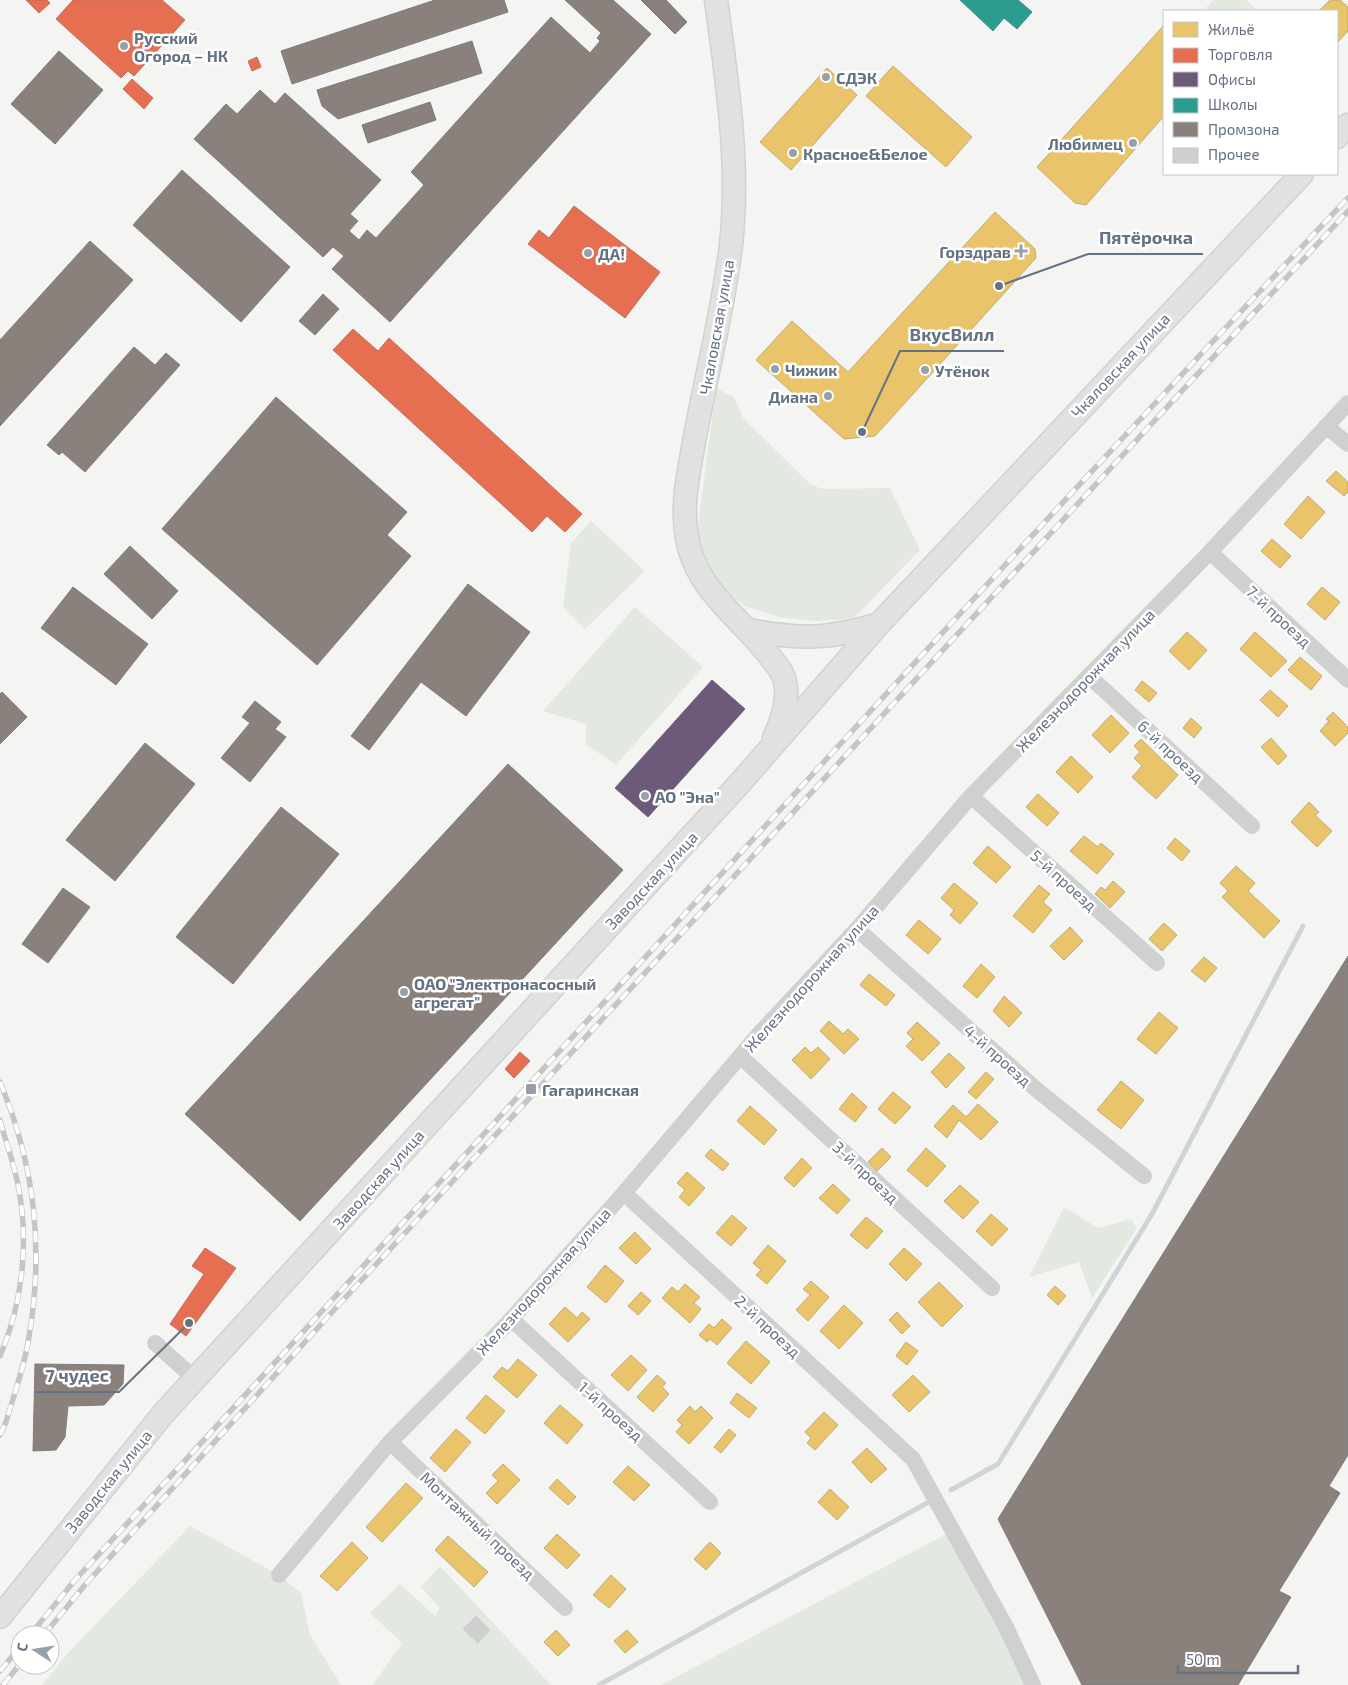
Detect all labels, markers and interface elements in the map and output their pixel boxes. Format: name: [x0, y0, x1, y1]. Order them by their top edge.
legend: [1163, 10, 1338, 175]
text: Жильё: [1208, 20, 1255, 38]
place label: Русский Огород – НК: [134, 28, 228, 65]
marker: Русский Огород – НК: [118, 40, 130, 52]
text: Торговля: [1208, 45, 1273, 63]
place label: СДЭК: [836, 68, 877, 87]
text: Офисы: [1208, 70, 1256, 88]
marker: СДЭК: [820, 71, 832, 83]
text: Школы: [1208, 95, 1258, 113]
text: Промзона: [1208, 120, 1280, 138]
place label: Любимец: [1048, 134, 1123, 153]
marker: Любимец: [1127, 137, 1139, 149]
place label: Красное&Белое: [803, 144, 928, 163]
text: Прочее: [1208, 145, 1260, 163]
marker: Красное&Белое: [787, 147, 799, 159]
callout: Пятёрочка: [1088, 221, 1203, 254]
text: Пятёрочка: [1099, 226, 1193, 248]
place label: Горздрав: [939, 242, 1011, 261]
place label: ДА!: [598, 244, 625, 263]
marker: Горздрав: [1015, 245, 1027, 257]
marker: ДА!: [582, 247, 594, 259]
street label: Чкаловская улица: [695, 258, 738, 396]
street label: Чкаловская улица: [1066, 309, 1174, 422]
callout: ВкусВилл: [900, 318, 1004, 351]
text: ВкусВилл: [910, 323, 994, 345]
place label: Чижик: [785, 360, 837, 379]
place label: Утёнок: [935, 361, 990, 380]
marker: Чижик: [769, 363, 781, 375]
marker: Утёнок: [919, 364, 931, 376]
place label: Диана: [768, 387, 818, 406]
marker: Диана: [822, 390, 834, 402]
street label: 7-й проезд: [1243, 581, 1315, 651]
street label: Железнодорожная улица: [1012, 605, 1159, 756]
street label: 6-й проезд: [1134, 716, 1208, 786]
place label: АО "Эна": [655, 787, 720, 806]
marker: АО "Эна": [639, 790, 651, 802]
street label: Заводская улица: [601, 827, 702, 934]
street label: 5-й проезд: [1027, 845, 1101, 915]
street label: Железнодорожная улица: [740, 900, 883, 1056]
place label: ОАО "Электронасосный агрегат": [414, 974, 596, 1011]
marker: ОАО "Электронасосный агрегат": [398, 986, 410, 998]
street label: 4-й проезд: [961, 1020, 1035, 1090]
place label: Гагаринская: [542, 1080, 639, 1099]
marker: Гагаринская: [524, 1082, 538, 1096]
street label: Заводская улица: [328, 1125, 428, 1233]
street label: 3-й проезд: [829, 1137, 903, 1207]
street label: Железнодорожная улица: [472, 1203, 615, 1359]
street label: 2-й проезд: [731, 1291, 805, 1361]
callout: 7 чудес: [35, 1359, 119, 1392]
text: 7 чудес: [45, 1364, 109, 1386]
street label: 1-й проезд: [575, 1377, 647, 1445]
street label: Заводская улица: [61, 1426, 156, 1537]
street label: Монтажный проезд: [417, 1467, 539, 1583]
north arrow: [10, 1625, 60, 1675]
text: С: [13, 1641, 31, 1653]
scale bar: [1178, 1642, 1298, 1674]
text: 50 m: [1186, 1650, 1220, 1668]

